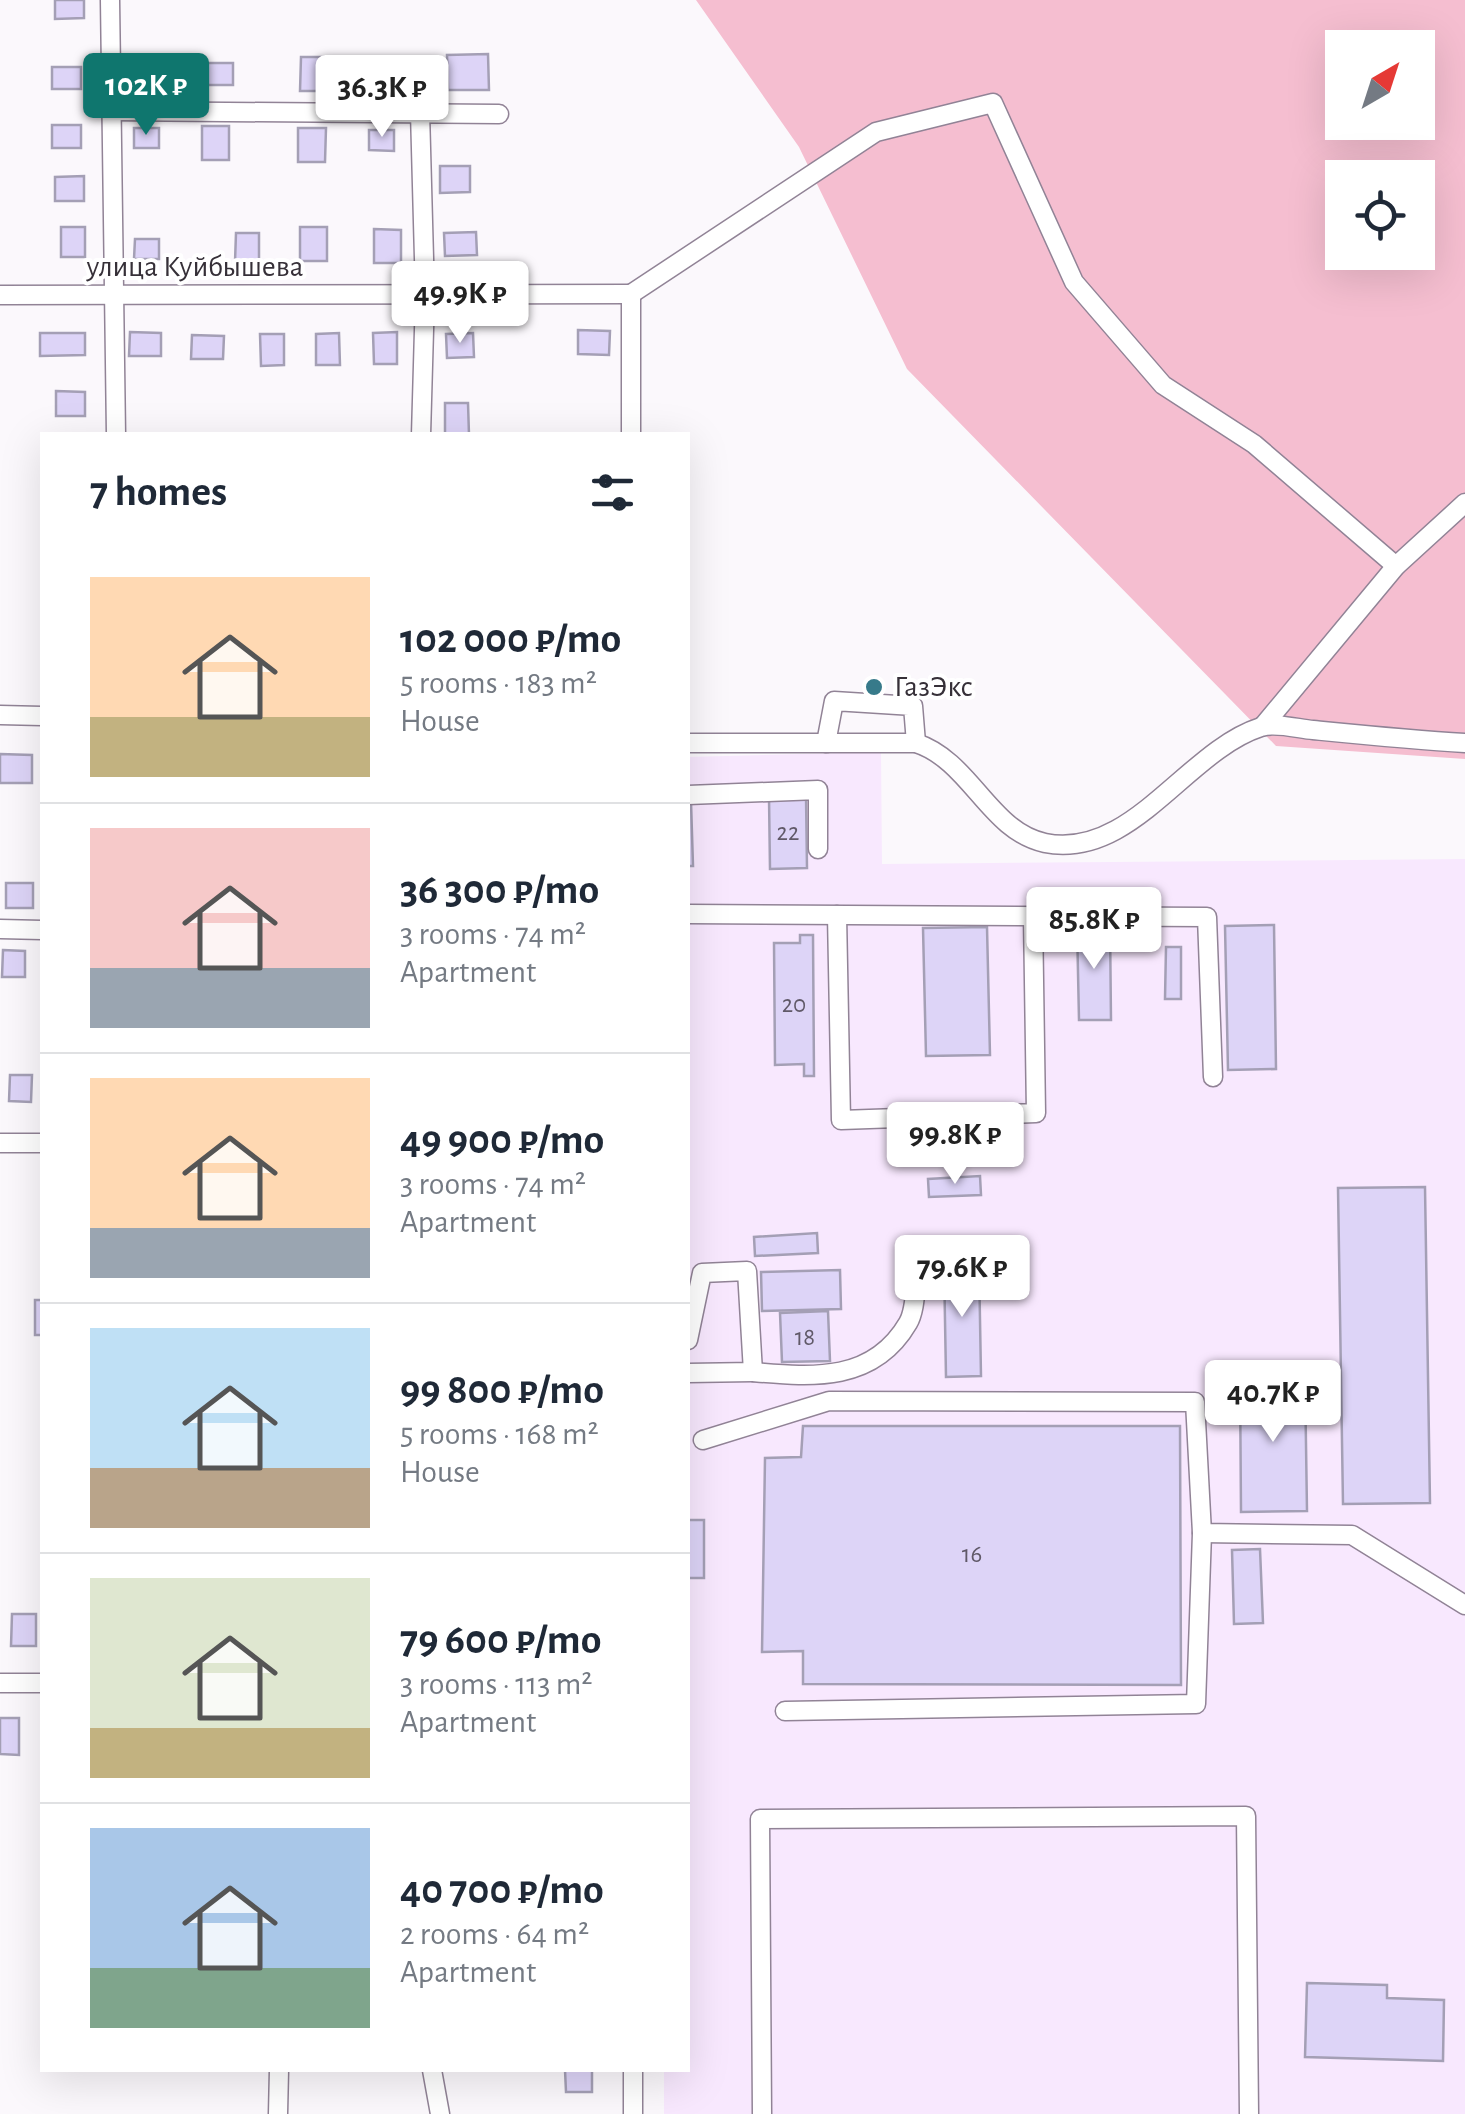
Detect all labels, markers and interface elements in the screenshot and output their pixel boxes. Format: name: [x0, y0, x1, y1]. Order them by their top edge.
north arrow: [1325, 30, 1435, 140]
map controls: [1325, 30, 1435, 270]
pin: 102K ₽: [65, 53, 227, 138]
pin: 36.3K ₽: [290, 55, 474, 140]
text: 102K ₽: [105, 69, 187, 101]
text: 36.3K ₽: [338, 71, 426, 103]
button: locate: [1325, 160, 1435, 270]
street label: улица Куйбышева: [86, 252, 303, 282]
pin: 49.9K ₽: [368, 261, 552, 346]
text: 49.9K ₽: [414, 277, 506, 309]
icon: filters: [585, 465, 640, 520]
text: 7 homes: [90, 471, 227, 513]
icon: home: [170, 617, 290, 737]
text: 102 000 ₽/mo: [400, 618, 621, 660]
text: 5 rooms · 183 m²: [400, 667, 597, 699]
place label: ГазЭкс: [894, 672, 973, 702]
marker: ГазЭкс: [863, 676, 885, 698]
text: House: [400, 705, 480, 737]
house number: 22: [777, 820, 799, 845]
icon: home: [170, 868, 290, 988]
text: 36 300 ₽/mo: [400, 869, 599, 911]
pin: 85.8K ₽: [1002, 887, 1186, 972]
text: 85.8K ₽: [1048, 903, 1140, 935]
text: 3 rooms · 74 m²: [400, 918, 586, 950]
text: Apartment: [400, 956, 536, 988]
house number: 20: [782, 992, 806, 1017]
pin: 99.8K ₽: [863, 1102, 1047, 1187]
icon: home: [170, 1118, 290, 1238]
text: 99.8K ₽: [909, 1118, 1001, 1150]
text: 49 900 ₽/mo: [400, 1119, 604, 1161]
text: 3 rooms · 74 m²: [400, 1168, 586, 1200]
text: Apartment: [400, 1206, 536, 1238]
pin: 79.6K ₽: [870, 1235, 1054, 1320]
text: 79.6K ₽: [917, 1251, 1007, 1283]
house number: 18: [795, 1325, 815, 1350]
pin: 40.7K ₽: [1181, 1360, 1365, 1445]
icon: home: [170, 1368, 290, 1488]
text: 99 800 ₽/mo: [400, 1369, 604, 1411]
text: 40.7K ₽: [1227, 1376, 1319, 1408]
text: 5 rooms · 168 m²: [400, 1418, 599, 1450]
text: House: [400, 1456, 480, 1488]
house number: 16: [962, 1542, 982, 1567]
icon: home: [170, 1618, 290, 1738]
text: 79 600 ₽/mo: [400, 1619, 601, 1661]
text: 3 rooms · 113 m²: [400, 1668, 592, 1700]
text: Apartment: [400, 1706, 536, 1738]
icon: home: [170, 1868, 290, 1988]
text: 40 700 ₽/mo: [400, 1869, 604, 1911]
text: 2 rooms · 64 m²: [400, 1918, 589, 1950]
text: Apartment: [400, 1956, 536, 1988]

